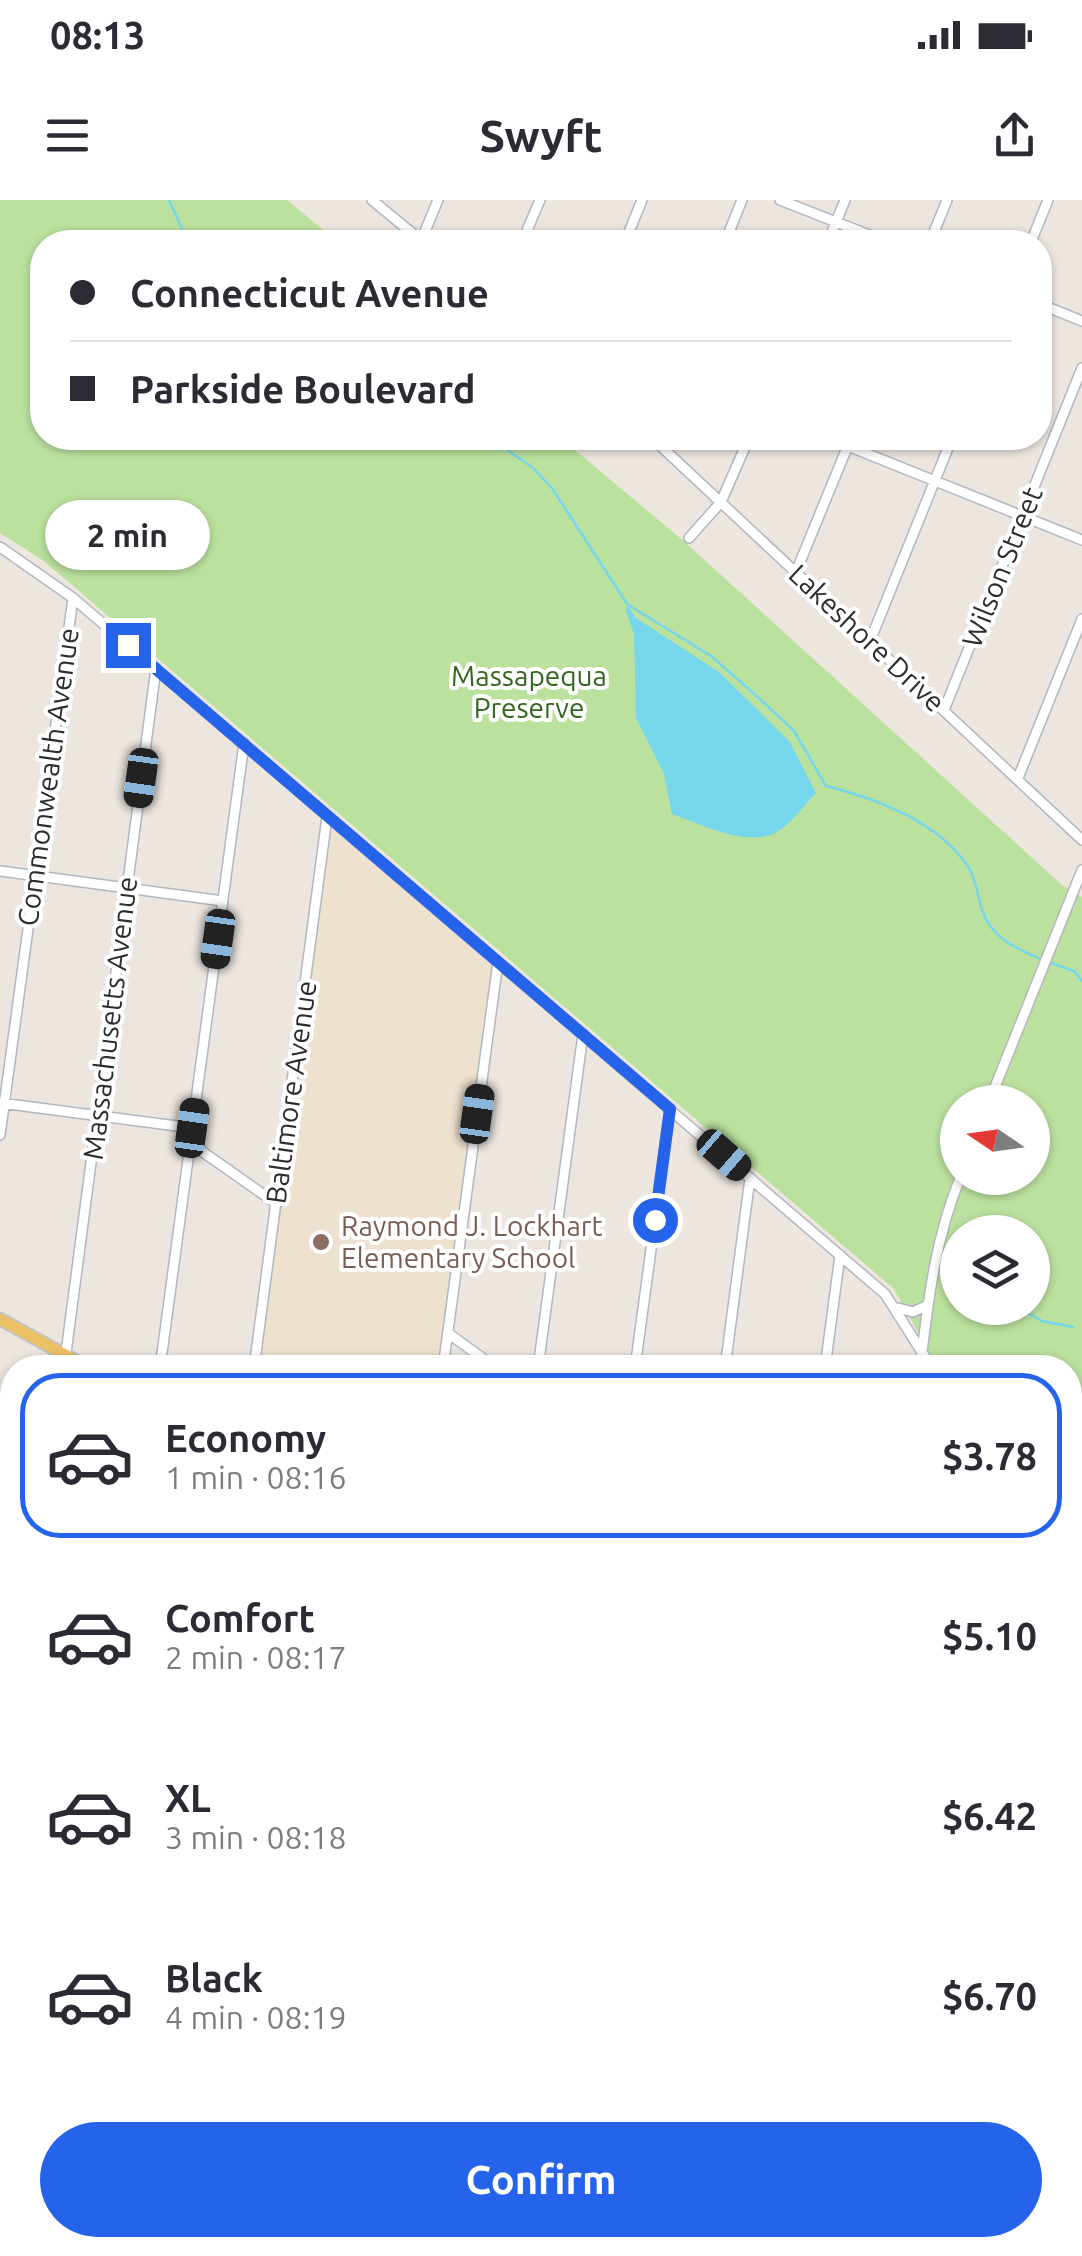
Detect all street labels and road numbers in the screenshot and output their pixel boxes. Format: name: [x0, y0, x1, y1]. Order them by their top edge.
street label: Wilson Street: [955, 482, 1048, 651]
street label: Lakeshore Drive: [783, 558, 951, 718]
street label: Commonwealth Avenue: [11, 626, 84, 928]
street label: Massachusetts Avenue: [77, 875, 142, 1161]
street label: Baltimore Avenue: [260, 979, 321, 1205]

